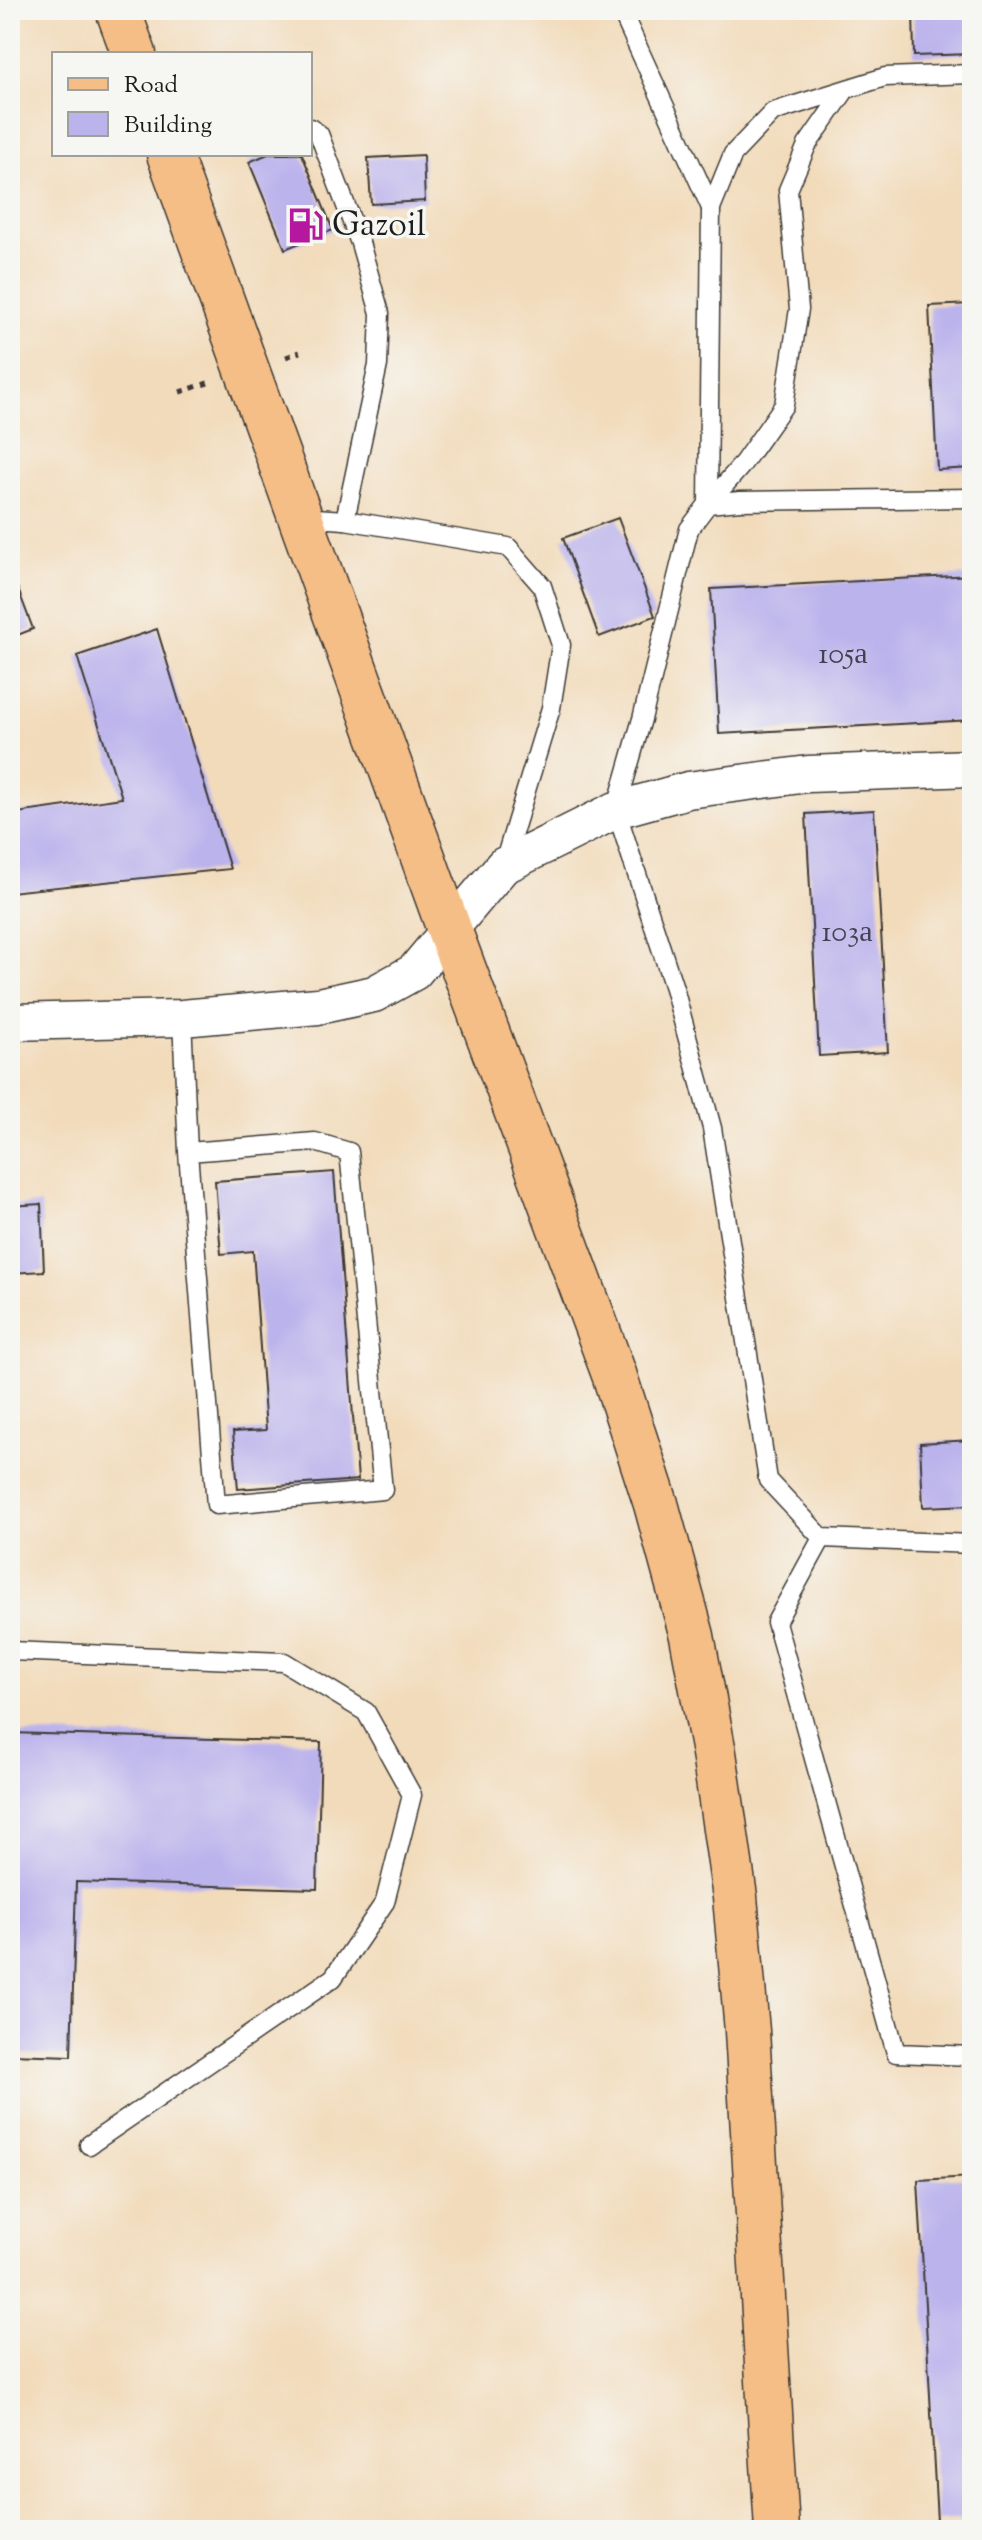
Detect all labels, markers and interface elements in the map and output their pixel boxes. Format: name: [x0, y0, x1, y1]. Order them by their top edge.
legend: [52, 52, 312, 156]
text: Road: [124, 69, 178, 103]
text: Building: [124, 109, 213, 143]
place label: Gazoil: [332, 202, 426, 251]
fuel station icon: Gazoil: [287, 207, 325, 245]
house number: 105а: [818, 634, 868, 677]
house number: 103а: [821, 912, 873, 955]

